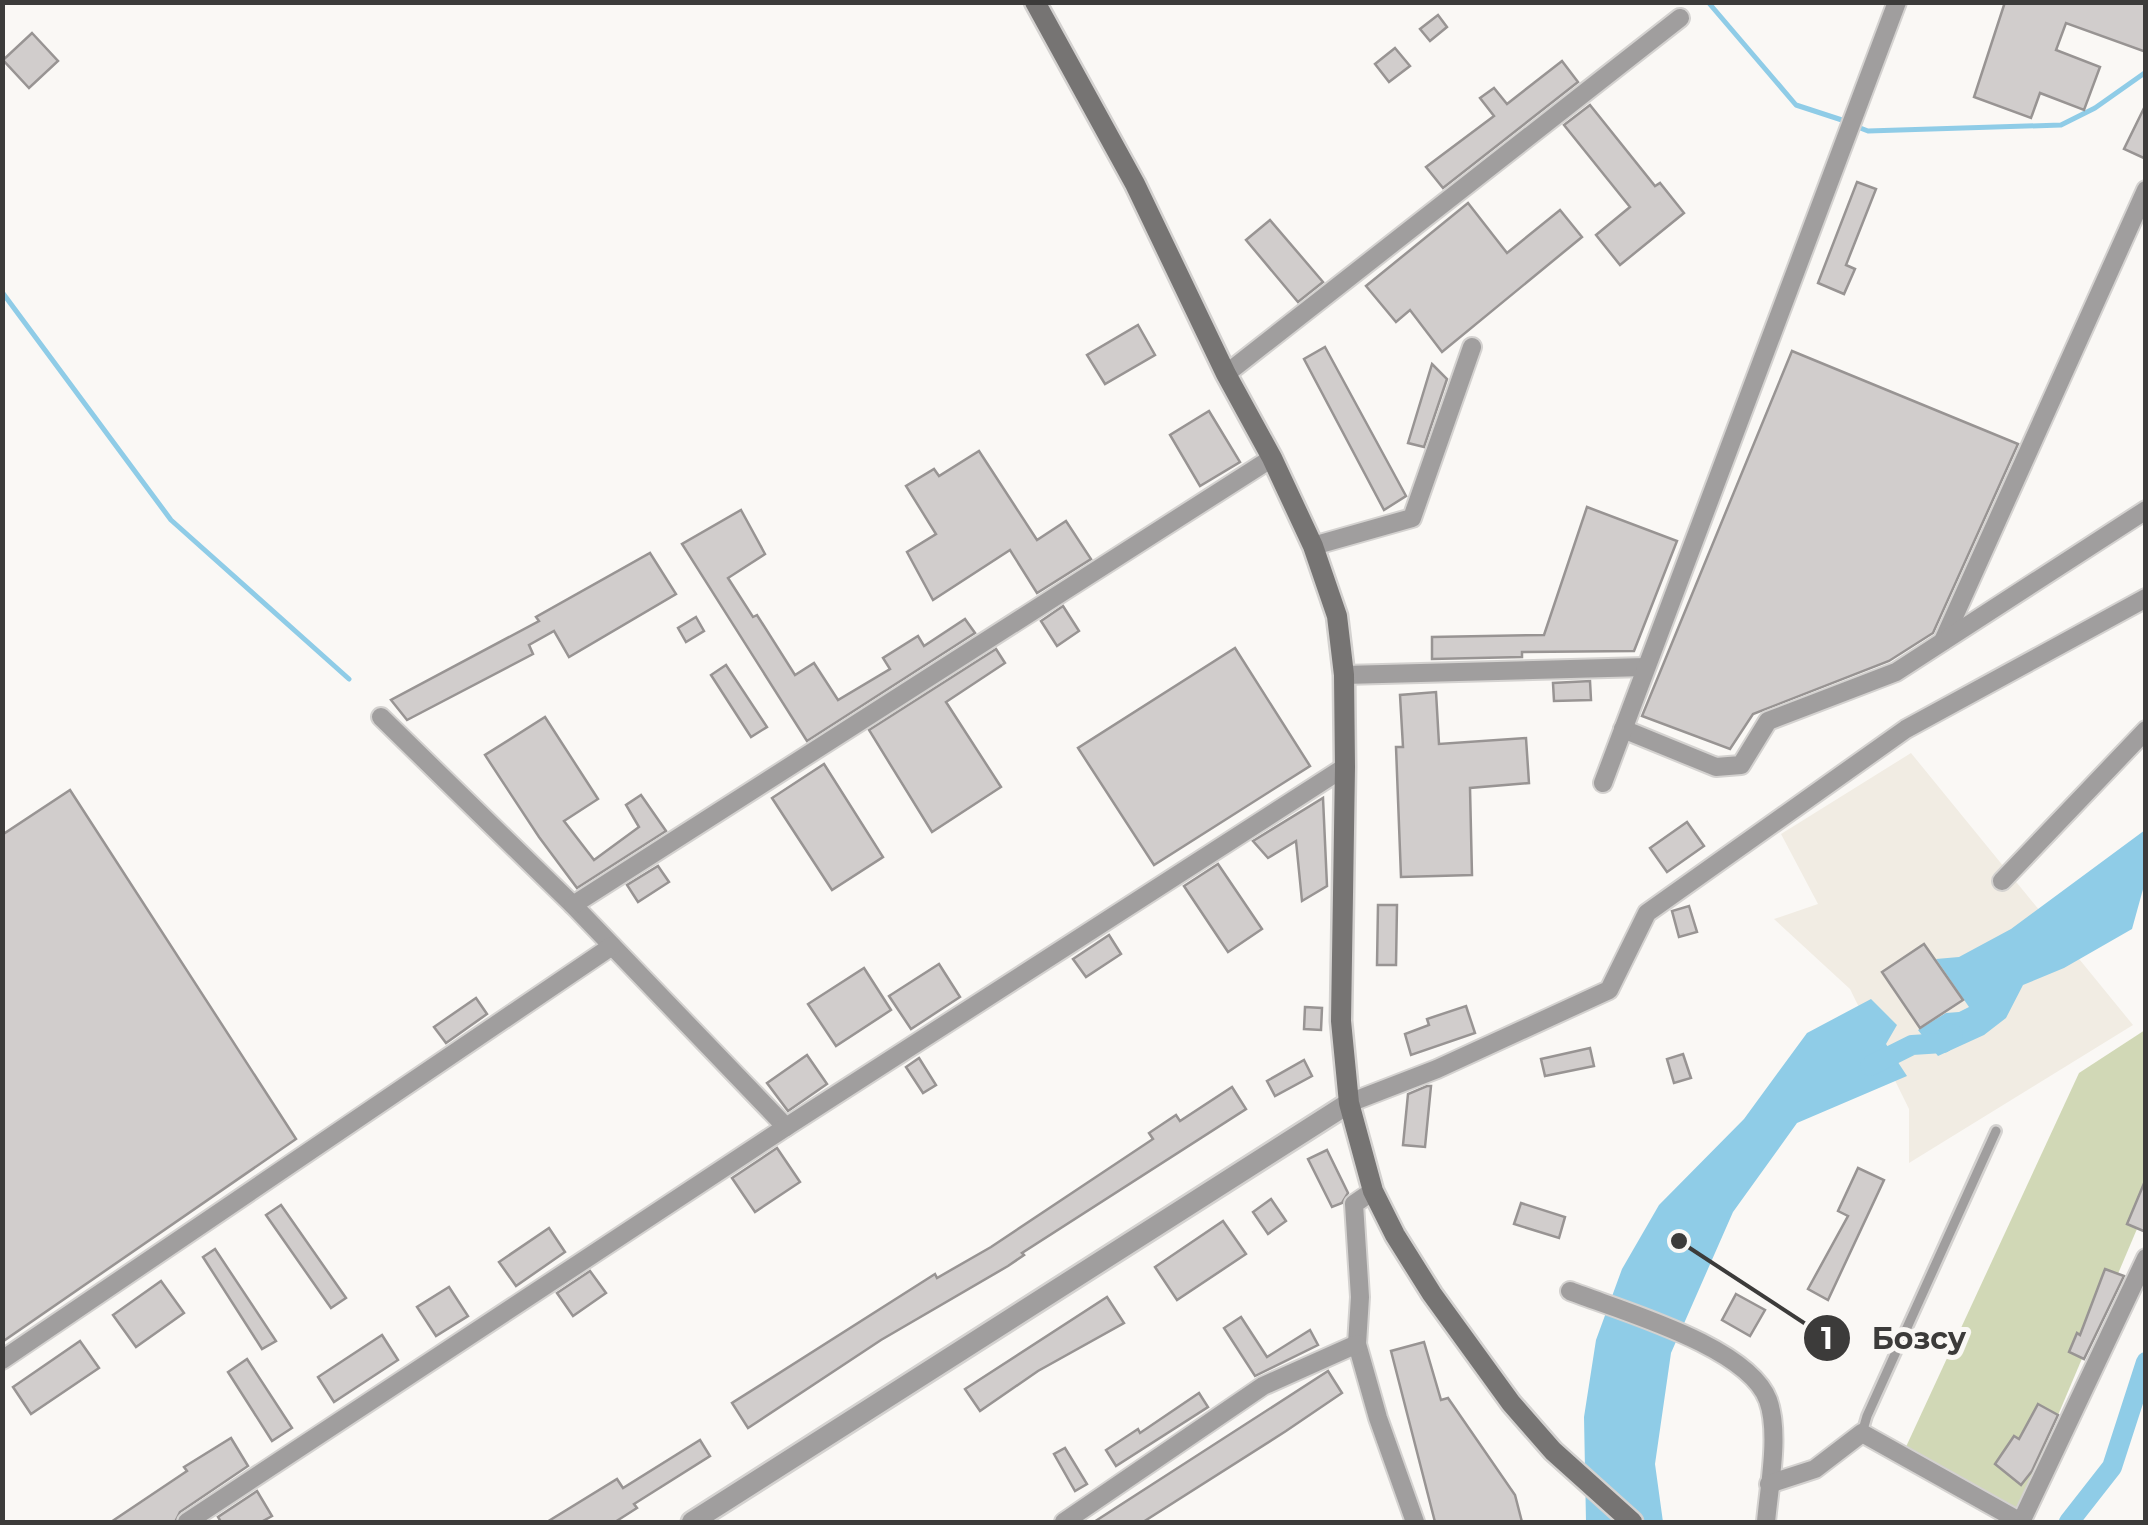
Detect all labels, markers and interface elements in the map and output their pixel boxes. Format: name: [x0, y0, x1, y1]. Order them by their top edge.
callout: Бозсу: [1802, 1308, 1986, 1368]
text: 1: [1821, 1320, 1833, 1357]
text: Бозсу: [1872, 1320, 1967, 1357]

